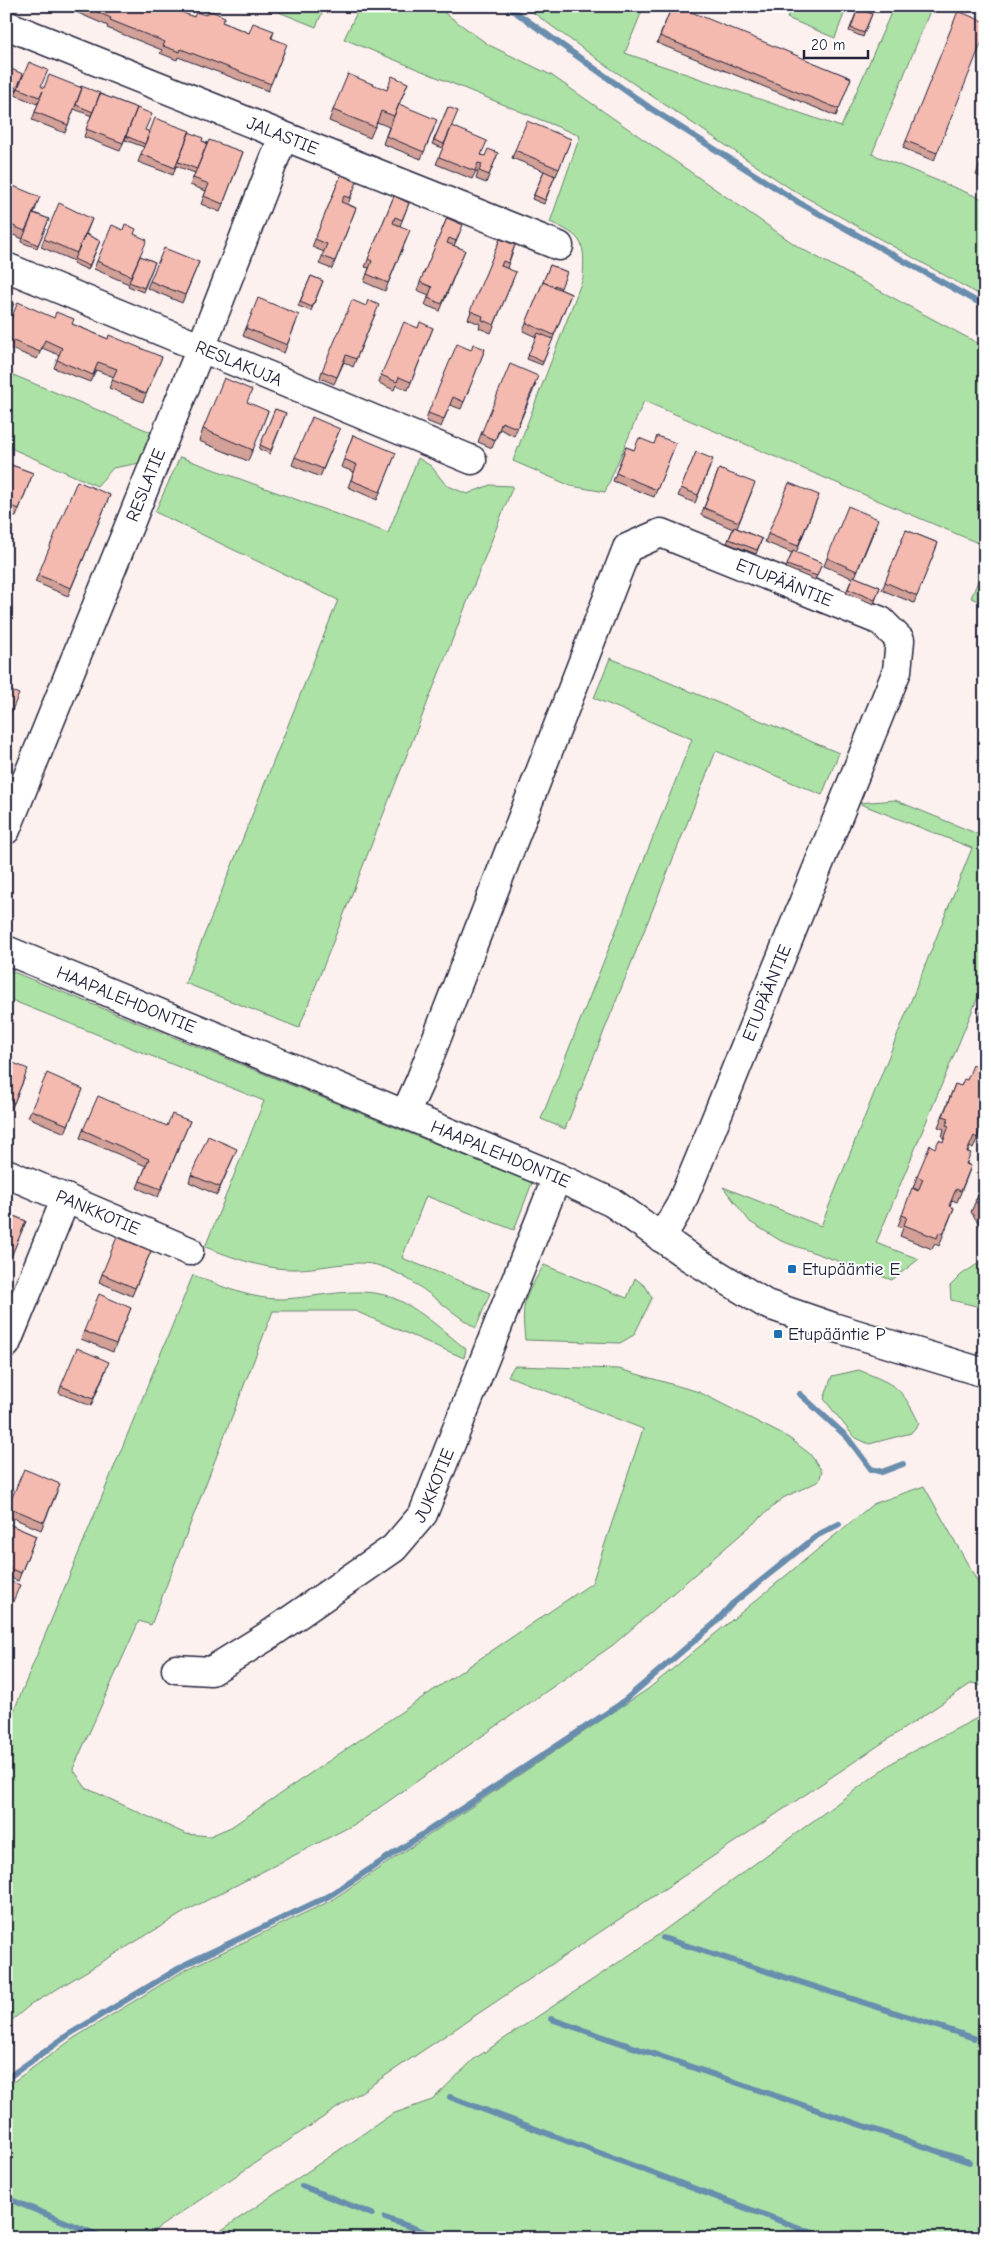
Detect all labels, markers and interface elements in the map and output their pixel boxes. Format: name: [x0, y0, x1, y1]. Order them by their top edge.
scale bar: [804, 28, 867, 60]
text: 20 m: [811, 36, 845, 54]
street label: JALASTIE: [244, 112, 322, 159]
street label: RESLAKUJA: [192, 336, 285, 391]
street label: RESLATIE: [121, 445, 170, 525]
street label: ETUPÄÄNTIE: [733, 554, 836, 611]
street label: ETUPÄÄNTIE: [738, 942, 796, 1044]
street label: HAAPALEHDONTIE: [53, 961, 199, 1038]
street label: HAAPALEHDONTIE: [428, 1116, 574, 1192]
street label: PANKKOTIE: [53, 1185, 143, 1239]
place label: Etupääntie E: [802, 1259, 901, 1280]
marker: Etupääntie E: [786, 1263, 798, 1275]
place label: Etupääntie P: [788, 1324, 886, 1345]
marker: Etupääntie P: [772, 1328, 784, 1340]
street label: JUKKOTIE: [410, 1445, 459, 1527]

